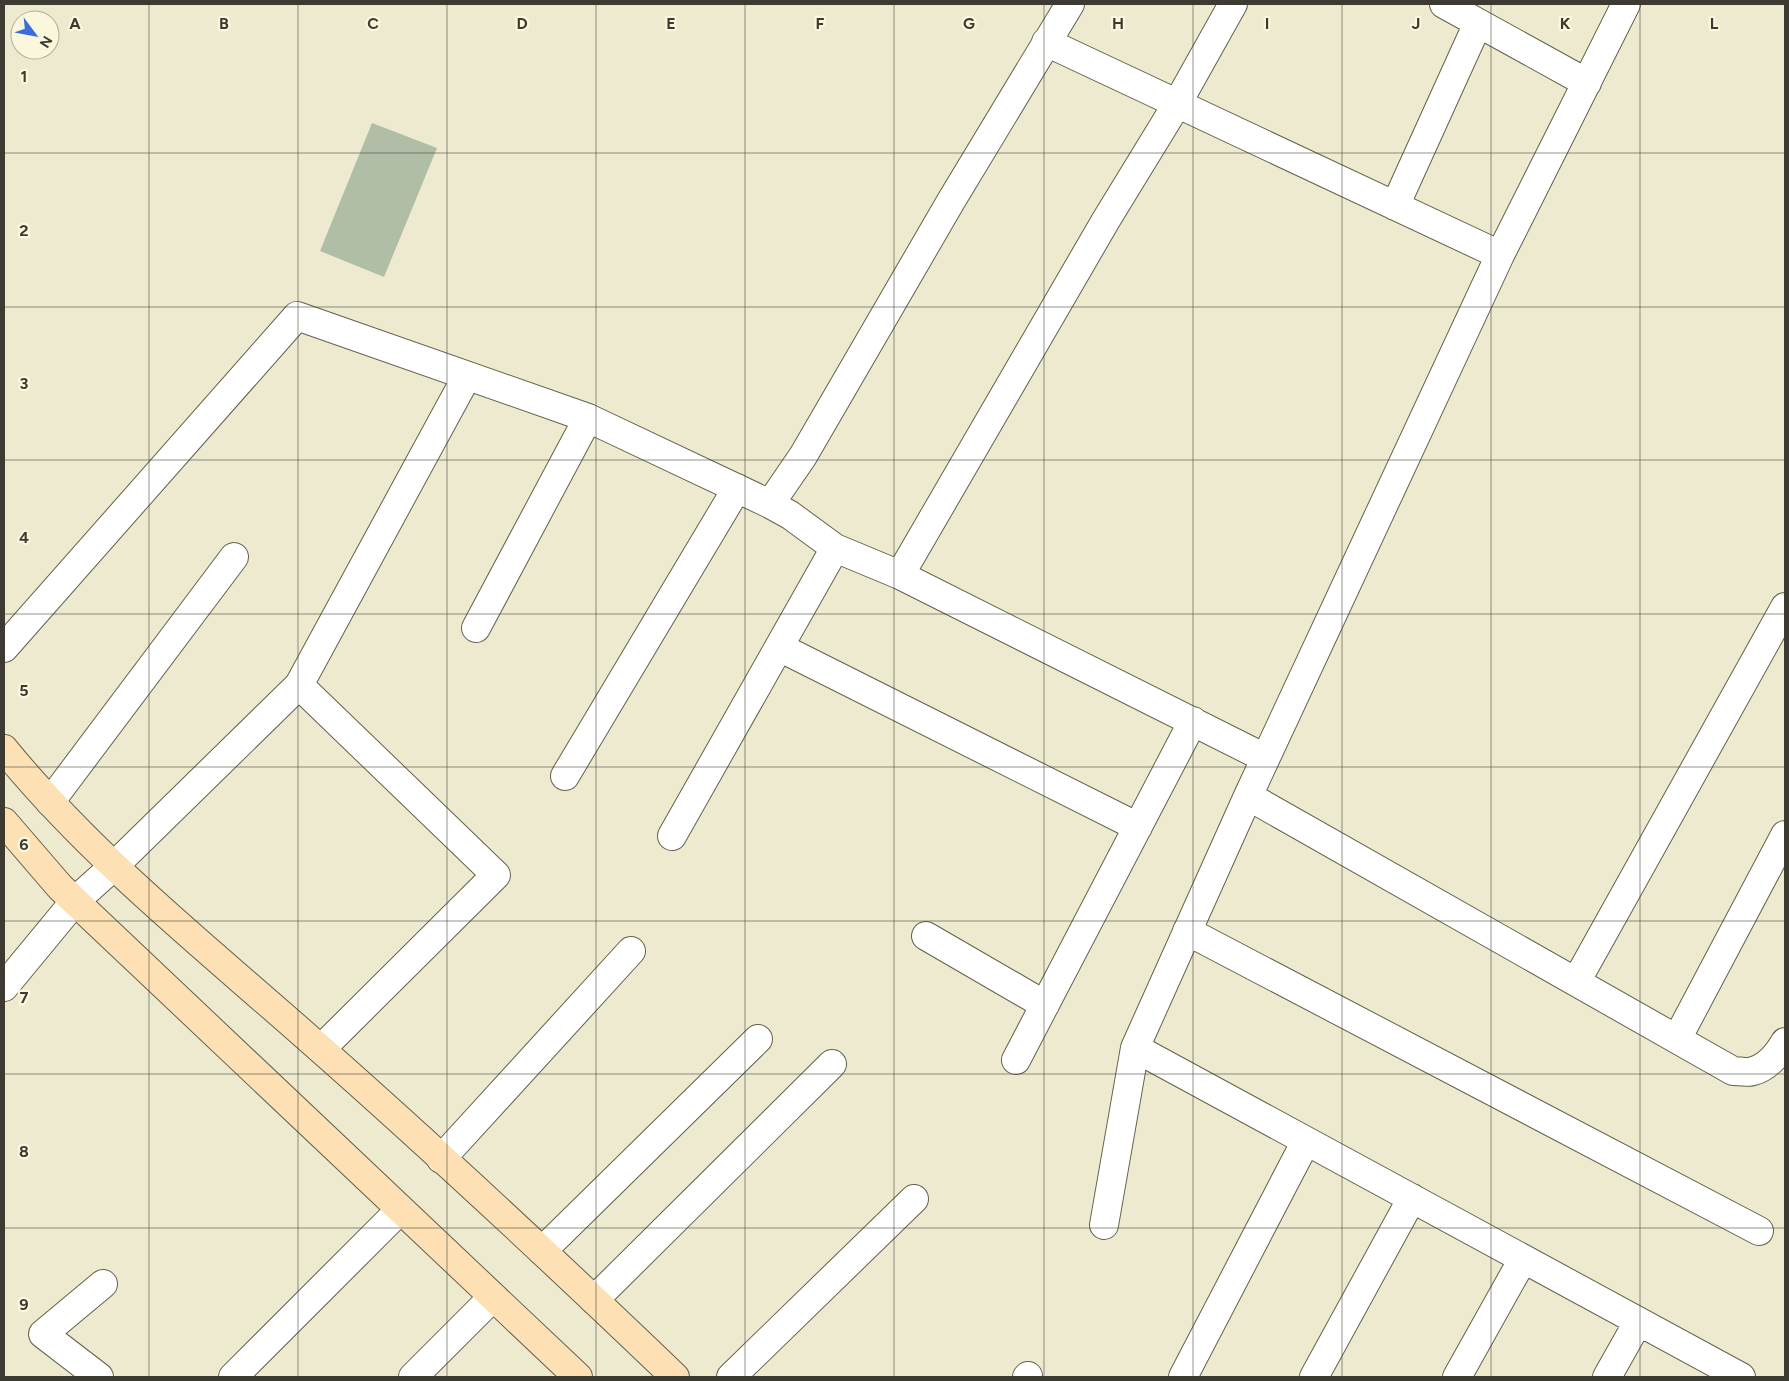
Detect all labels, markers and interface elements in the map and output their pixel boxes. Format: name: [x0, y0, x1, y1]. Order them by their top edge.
north arrow: [10, 10, 60, 60]
text: A: [69, 14, 81, 33]
text: B: [219, 14, 229, 33]
text: C: [367, 14, 379, 33]
text: D: [516, 14, 528, 33]
text: E: [666, 14, 676, 33]
text: F: [816, 14, 825, 33]
text: G: [963, 14, 975, 33]
text: H: [1112, 14, 1124, 33]
text: I: [1265, 14, 1269, 33]
text: J: [1412, 14, 1420, 33]
text: K: [1560, 14, 1571, 33]
text: L: [1710, 14, 1719, 33]
text: N: [36, 33, 56, 51]
text: 1: [21, 67, 27, 86]
text: 2: [19, 221, 29, 240]
text: 3: [20, 374, 29, 393]
text: 4: [19, 528, 29, 547]
text: 5: [19, 681, 29, 700]
text: 6: [19, 835, 29, 854]
text: 7: [20, 988, 29, 1007]
text: 8: [19, 1142, 29, 1161]
text: 9: [19, 1295, 29, 1314]

